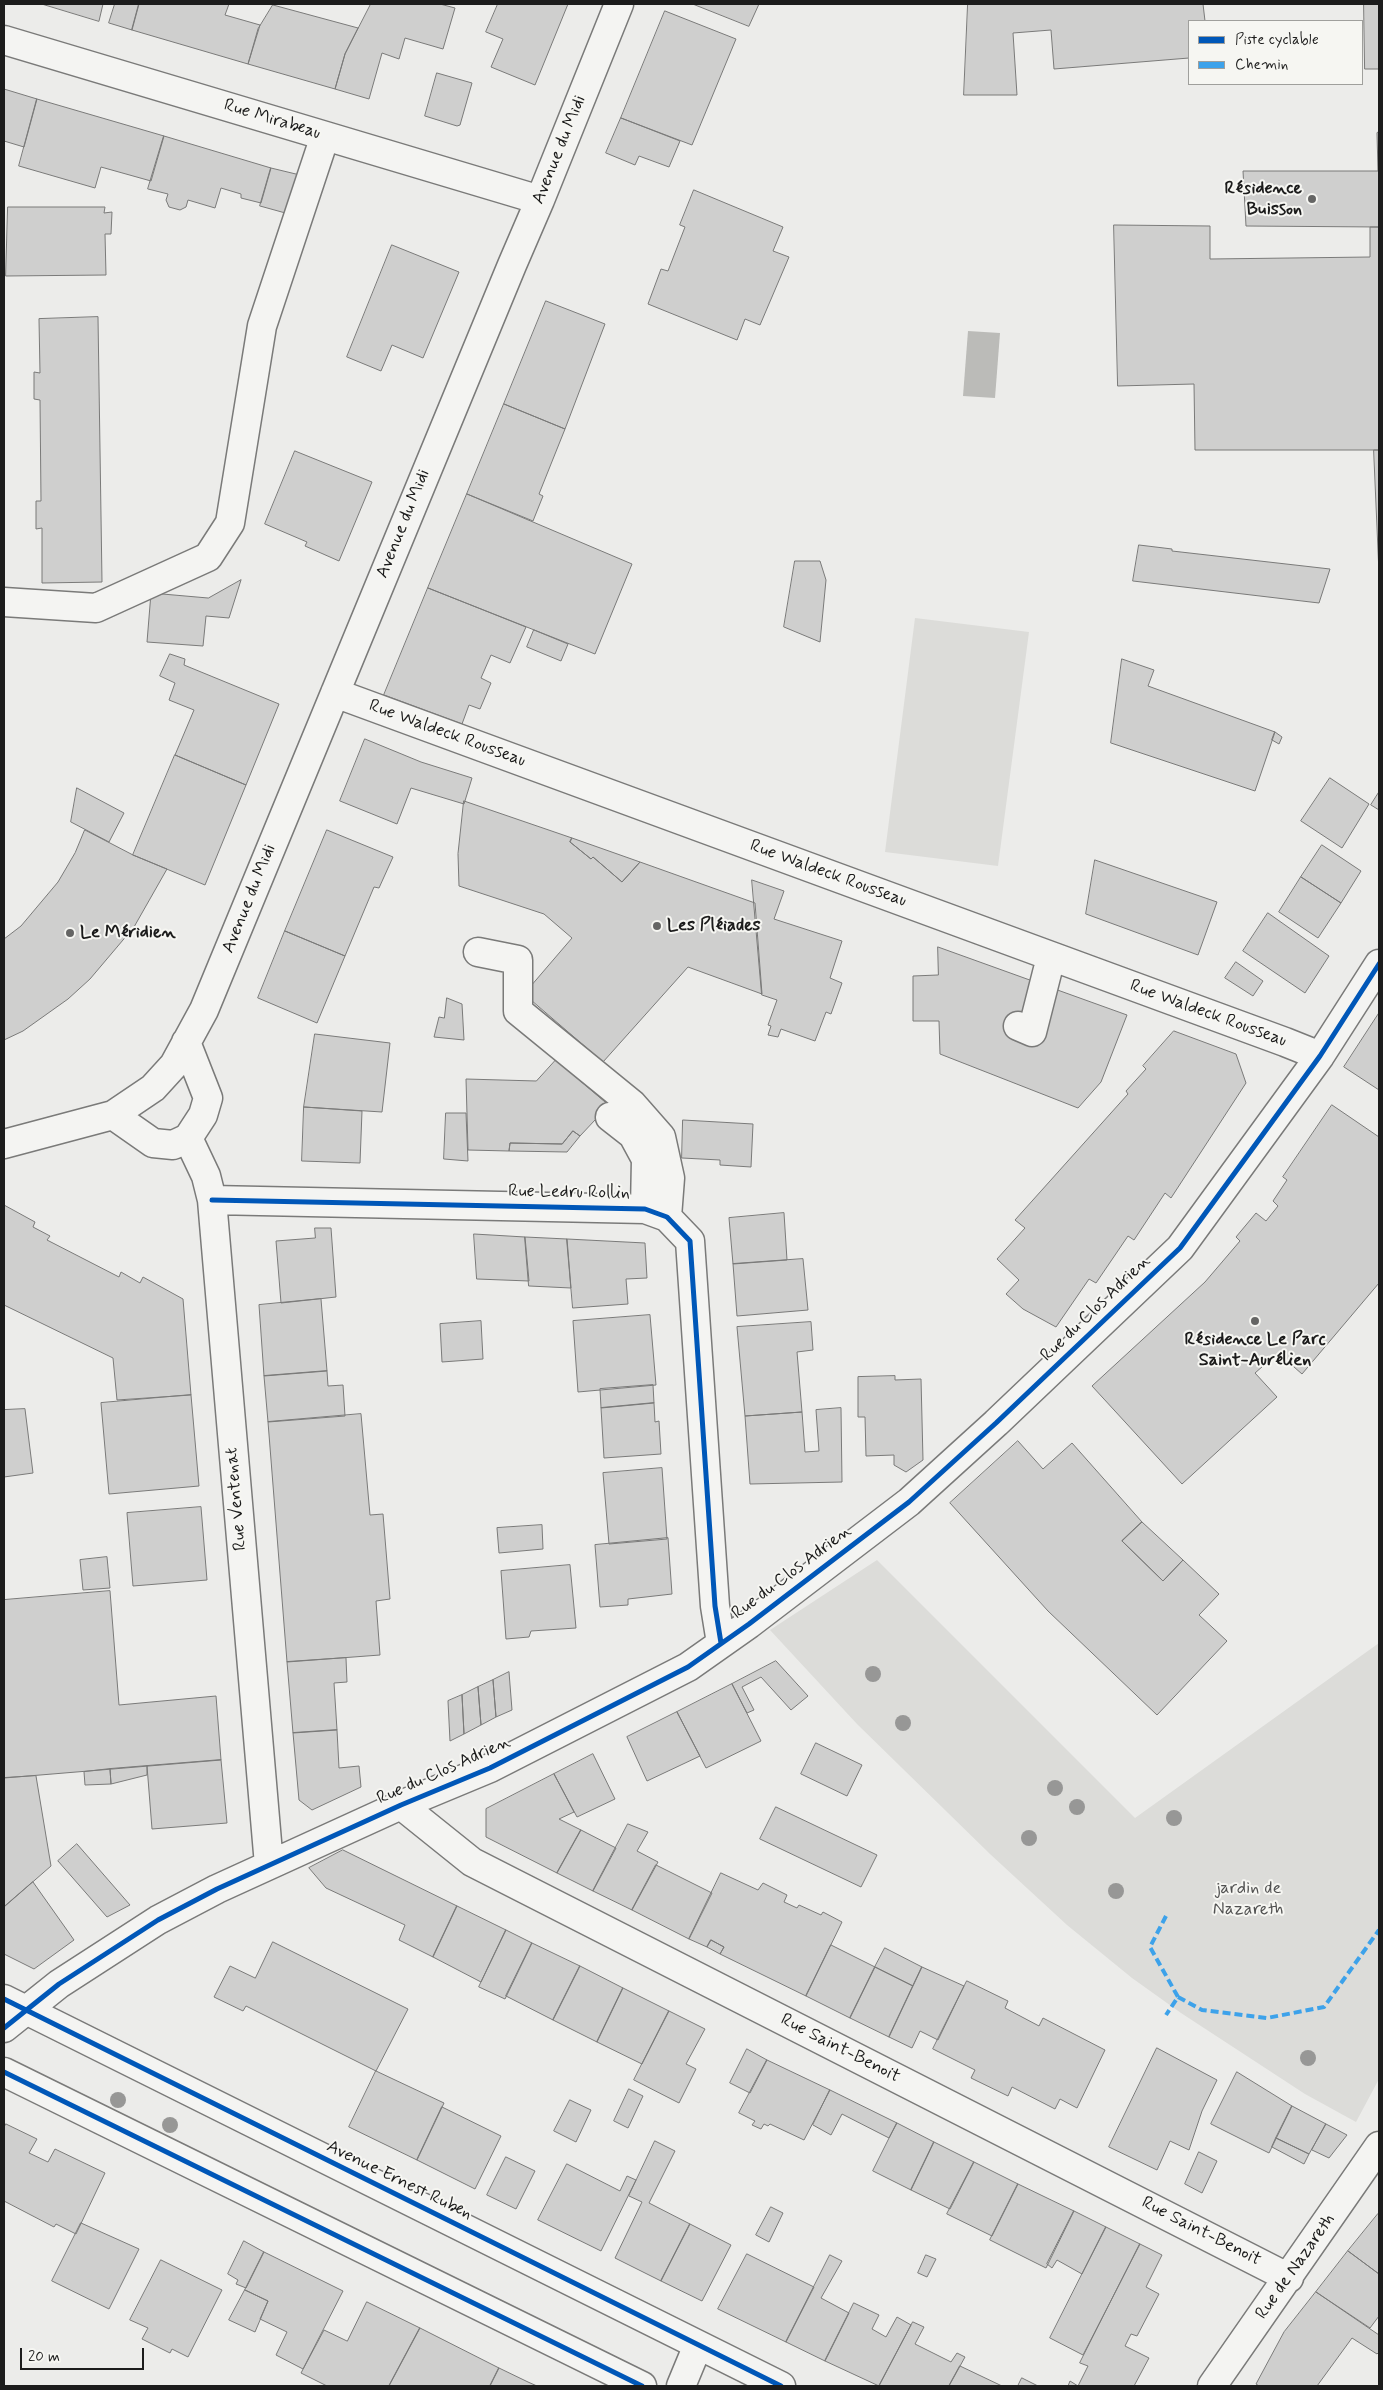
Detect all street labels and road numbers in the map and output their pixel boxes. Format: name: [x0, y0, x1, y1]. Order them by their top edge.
street label: Avenue du Midi: [528, 92, 592, 208]
street label: Rue Mirabeau: [221, 95, 323, 145]
street label: Avenue du Midi: [372, 466, 436, 582]
street label: Rue Waldeck Rousseau: [366, 696, 528, 772]
street label: Rue Waldeck Rousseau: [747, 836, 909, 912]
street label: Avenue du Midi: [218, 841, 282, 957]
street label: Rue Waldeck Rousseau: [1127, 976, 1289, 1052]
street label: Rue Ledru Rollin: [508, 1181, 630, 1205]
street label: Rue du Clos Adrien: [1037, 1251, 1155, 1367]
street label: Rue Ventenat: [222, 1447, 252, 1551]
street label: Rue du Clos Adrien: [728, 1521, 856, 1625]
street label: Rue du Clos Adrien: [374, 1732, 514, 1810]
street label: Rue Saint-Benoit: [777, 2010, 903, 2088]
street label: Avenue Ernest Ruben: [323, 2136, 475, 2226]
street label: Rue Saint-Benoit: [1138, 2193, 1264, 2271]
street label: Rue de Nazareth: [1252, 2210, 1340, 2324]

